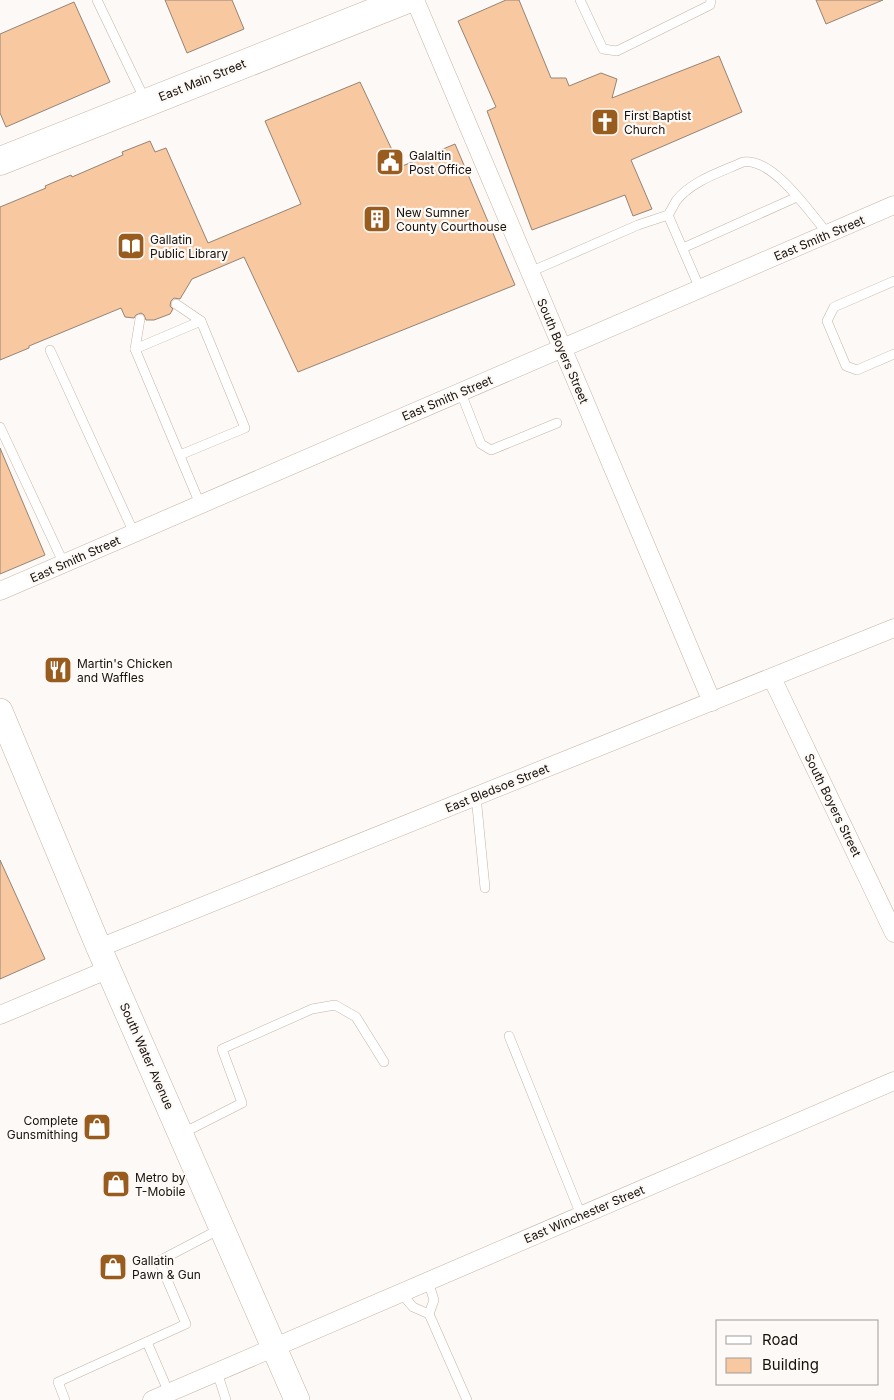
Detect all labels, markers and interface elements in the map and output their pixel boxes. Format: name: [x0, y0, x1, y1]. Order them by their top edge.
street label: East Main Street: [156, 56, 248, 104]
church icon: First Baptist Church: [590, 107, 620, 137]
place label: First Baptist Church: [624, 108, 691, 137]
public building icon: Galaltin Post Office: [375, 147, 405, 177]
place label: Galaltin Post Office: [409, 148, 472, 177]
building icon: New Sumner County Courthouse: [362, 204, 392, 234]
place label: New Sumner County Courthouse: [396, 205, 507, 234]
street label: East Smith Street: [771, 212, 867, 264]
library icon: Gallatin Public Library: [116, 231, 146, 261]
place label: Gallatin Public Library: [150, 232, 228, 261]
street label: South Boyers Street: [534, 296, 592, 406]
street label: East Smith Street: [399, 372, 495, 424]
street label: East Smith Street: [28, 532, 122, 586]
restaurant icon: Martin's Chicken and Waffles: [43, 655, 73, 685]
place label: Martin's Chicken and Waffles: [77, 656, 173, 685]
street label: South Boyers Street: [802, 751, 864, 859]
street label: East Bledsoe Street: [443, 760, 551, 816]
street label: South Water Avenue: [117, 1000, 177, 1112]
shop icon: Complete Gunsmithing: [82, 1112, 112, 1142]
place label: Complete Gunsmithing: [7, 1113, 78, 1142]
shop icon: Metro by T-Mobile: [101, 1169, 131, 1199]
place label: Metro by T-Mobile: [135, 1170, 186, 1199]
street label: East Winchester Street: [522, 1182, 646, 1246]
shop icon: Gallatin Pawn & Gun: [98, 1252, 128, 1282]
place label: Gallatin Pawn & Gun: [132, 1253, 201, 1282]
legend: [716, 1320, 879, 1385]
text: Road: [762, 1330, 798, 1349]
text: Building: [762, 1355, 819, 1374]

